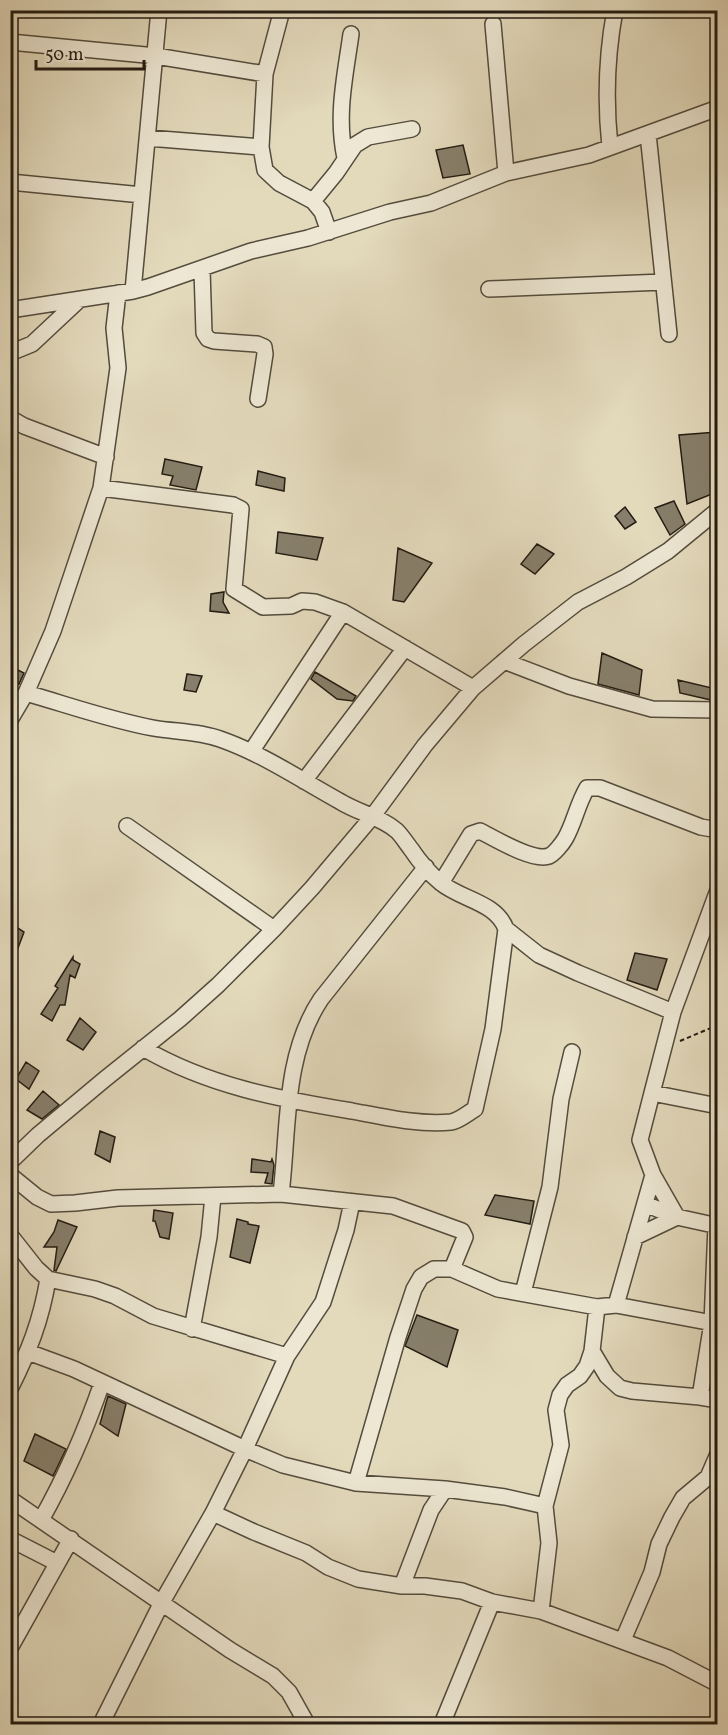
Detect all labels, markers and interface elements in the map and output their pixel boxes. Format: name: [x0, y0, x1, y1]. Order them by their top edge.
scale bar: [36, 33, 144, 71]
text: 50 m: [45, 43, 84, 68]

